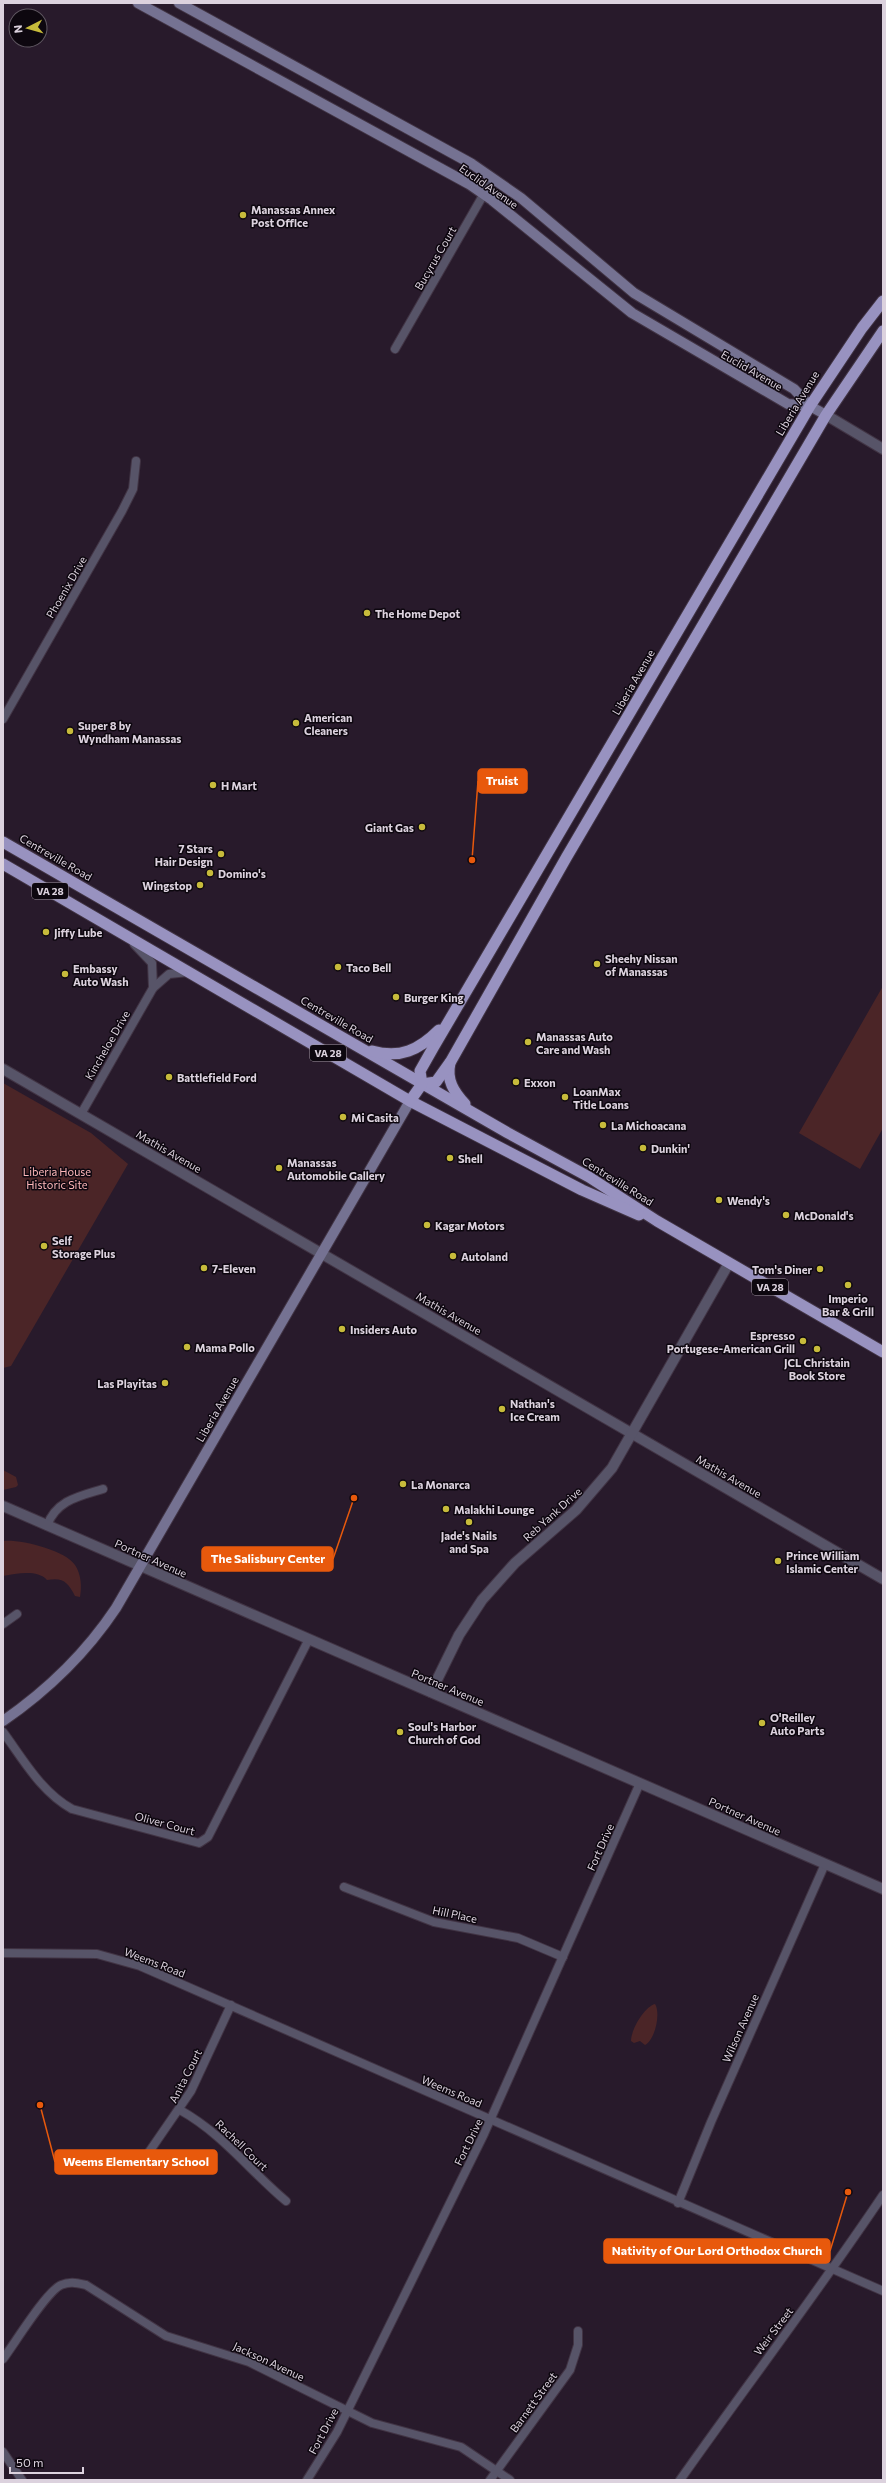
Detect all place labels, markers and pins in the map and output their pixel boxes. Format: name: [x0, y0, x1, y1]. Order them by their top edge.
place label: Manassas Annex Post Office: [251, 203, 336, 229]
marker: Manassas Annex Post Office: [238, 210, 248, 220]
place label: The Home Depot: [375, 607, 461, 620]
marker: The Home Depot: [362, 608, 372, 618]
place label: American Cleaners: [304, 711, 352, 737]
marker: American Cleaners: [291, 718, 301, 728]
place label: Super 8 by Wyndham Manassas: [78, 719, 181, 745]
marker: Super 8 by Wyndham Manassas: [65, 726, 75, 736]
callout: Truist: [478, 769, 527, 793]
place label: H Mart: [221, 779, 257, 792]
marker: H Mart: [208, 780, 218, 790]
place label: Giant Gas: [365, 821, 414, 834]
marker: Giant Gas: [417, 822, 427, 832]
place label: 7 Stars Hair Design: [155, 842, 213, 868]
marker: 7 Stars Hair Design: [216, 849, 226, 859]
place label: Domino's: [218, 867, 266, 880]
marker: Domino's: [205, 868, 215, 878]
place label: Wingstop: [142, 879, 192, 892]
marker: Wingstop: [195, 880, 205, 890]
place label: Jiffy Lube: [54, 926, 103, 940]
marker: Jiffy Lube: [41, 927, 51, 937]
place label: Sheehy Nissan of Manassas: [605, 952, 678, 978]
marker: Sheehy Nissan of Manassas: [592, 959, 602, 969]
place label: Taco Bell: [346, 961, 391, 974]
place label: Embassy Auto Wash: [73, 962, 129, 988]
marker: Taco Bell: [333, 962, 343, 972]
marker: Embassy Auto Wash: [60, 969, 70, 979]
place label: Burger King: [404, 991, 464, 1004]
marker: Burger King: [391, 992, 401, 1002]
place label: Manassas Auto Care and Wash: [536, 1030, 613, 1056]
marker: Manassas Auto Care and Wash: [523, 1037, 533, 1047]
place label: Battlefield Ford: [177, 1071, 257, 1084]
marker: Battlefield Ford: [164, 1072, 174, 1082]
place label: Exxon: [524, 1076, 556, 1089]
marker: Exxon: [511, 1077, 521, 1087]
place label: LoanMax Title Loans: [573, 1085, 629, 1111]
marker: LoanMax Title Loans: [560, 1092, 570, 1102]
place label: Mi Casita: [351, 1111, 399, 1124]
marker: Mi Casita: [338, 1112, 348, 1122]
place label: La Michoacana: [611, 1119, 686, 1132]
marker: La Michoacana: [598, 1120, 608, 1130]
place label: Dunkin': [651, 1142, 690, 1155]
marker: Dunkin': [638, 1143, 648, 1153]
place label: Shell: [458, 1152, 483, 1165]
marker: Shell: [445, 1153, 455, 1163]
place label: Manassas Automobile Gallery: [287, 1156, 385, 1182]
marker: Manassas Automobile Gallery: [274, 1163, 284, 1173]
place label: Wendy's: [727, 1194, 770, 1207]
marker: Wendy's: [714, 1195, 724, 1205]
place label: McDonald's: [794, 1209, 854, 1222]
marker: McDonald's: [781, 1210, 791, 1220]
place label: Kagar Motors: [435, 1219, 505, 1232]
marker: Kagar Motors: [422, 1220, 432, 1230]
place label: Self Storage Plus: [52, 1234, 115, 1260]
marker: Self Storage Plus: [39, 1241, 49, 1251]
place label: Autoland: [461, 1250, 508, 1263]
marker: Autoland: [448, 1251, 458, 1261]
place label: 7-Eleven: [212, 1262, 256, 1275]
marker: 7-Eleven: [199, 1263, 209, 1273]
place label: Tom's Diner: [752, 1263, 812, 1276]
marker: Tom's Diner: [815, 1264, 825, 1274]
marker: Imperio Bar & Grill: [843, 1280, 853, 1290]
place label: Imperio Bar & Grill: [822, 1292, 874, 1318]
place label: Insiders Auto: [350, 1323, 418, 1336]
marker: Insiders Auto: [337, 1324, 347, 1334]
place label: Espresso Portugese-American Grill: [667, 1329, 795, 1355]
marker: Espresso Portugese-American Grill: [798, 1336, 808, 1346]
place label: Mama Pollo: [195, 1341, 255, 1354]
marker: Mama Pollo: [182, 1342, 192, 1352]
marker: JCL Christain Book Store: [812, 1344, 822, 1354]
place label: JCL Christain Book Store: [784, 1356, 850, 1382]
place label: Las Playitas: [97, 1377, 157, 1390]
marker: Las Playitas: [160, 1378, 170, 1388]
place label: Nathan's Ice Cream: [510, 1397, 560, 1423]
marker: Nathan's Ice Cream: [497, 1404, 507, 1414]
place label: La Monarca: [411, 1478, 470, 1491]
marker: La Monarca: [398, 1479, 408, 1489]
place label: Malakhi Lounge: [454, 1503, 534, 1516]
marker: Malakhi Lounge: [441, 1504, 451, 1514]
marker: Jade's Nails and Spa: [464, 1517, 474, 1527]
place label: Jade's Nails and Spa: [441, 1529, 497, 1555]
callout: The Salisbury Center: [202, 1547, 333, 1571]
place label: Prince William Islamic Center: [786, 1549, 860, 1575]
marker: Prince William Islamic Center: [773, 1556, 783, 1566]
place label: O'Reilley Auto Parts: [770, 1711, 825, 1737]
marker: O'Reilley Auto Parts: [757, 1718, 767, 1728]
place label: Soul's Harbor Church of God: [408, 1720, 481, 1746]
marker: Soul's Harbor Church of God: [395, 1727, 405, 1737]
callout: Weems Elementary School: [55, 2150, 217, 2174]
callout: Nativity of Our Lord Orthodox Church: [604, 2239, 830, 2263]

